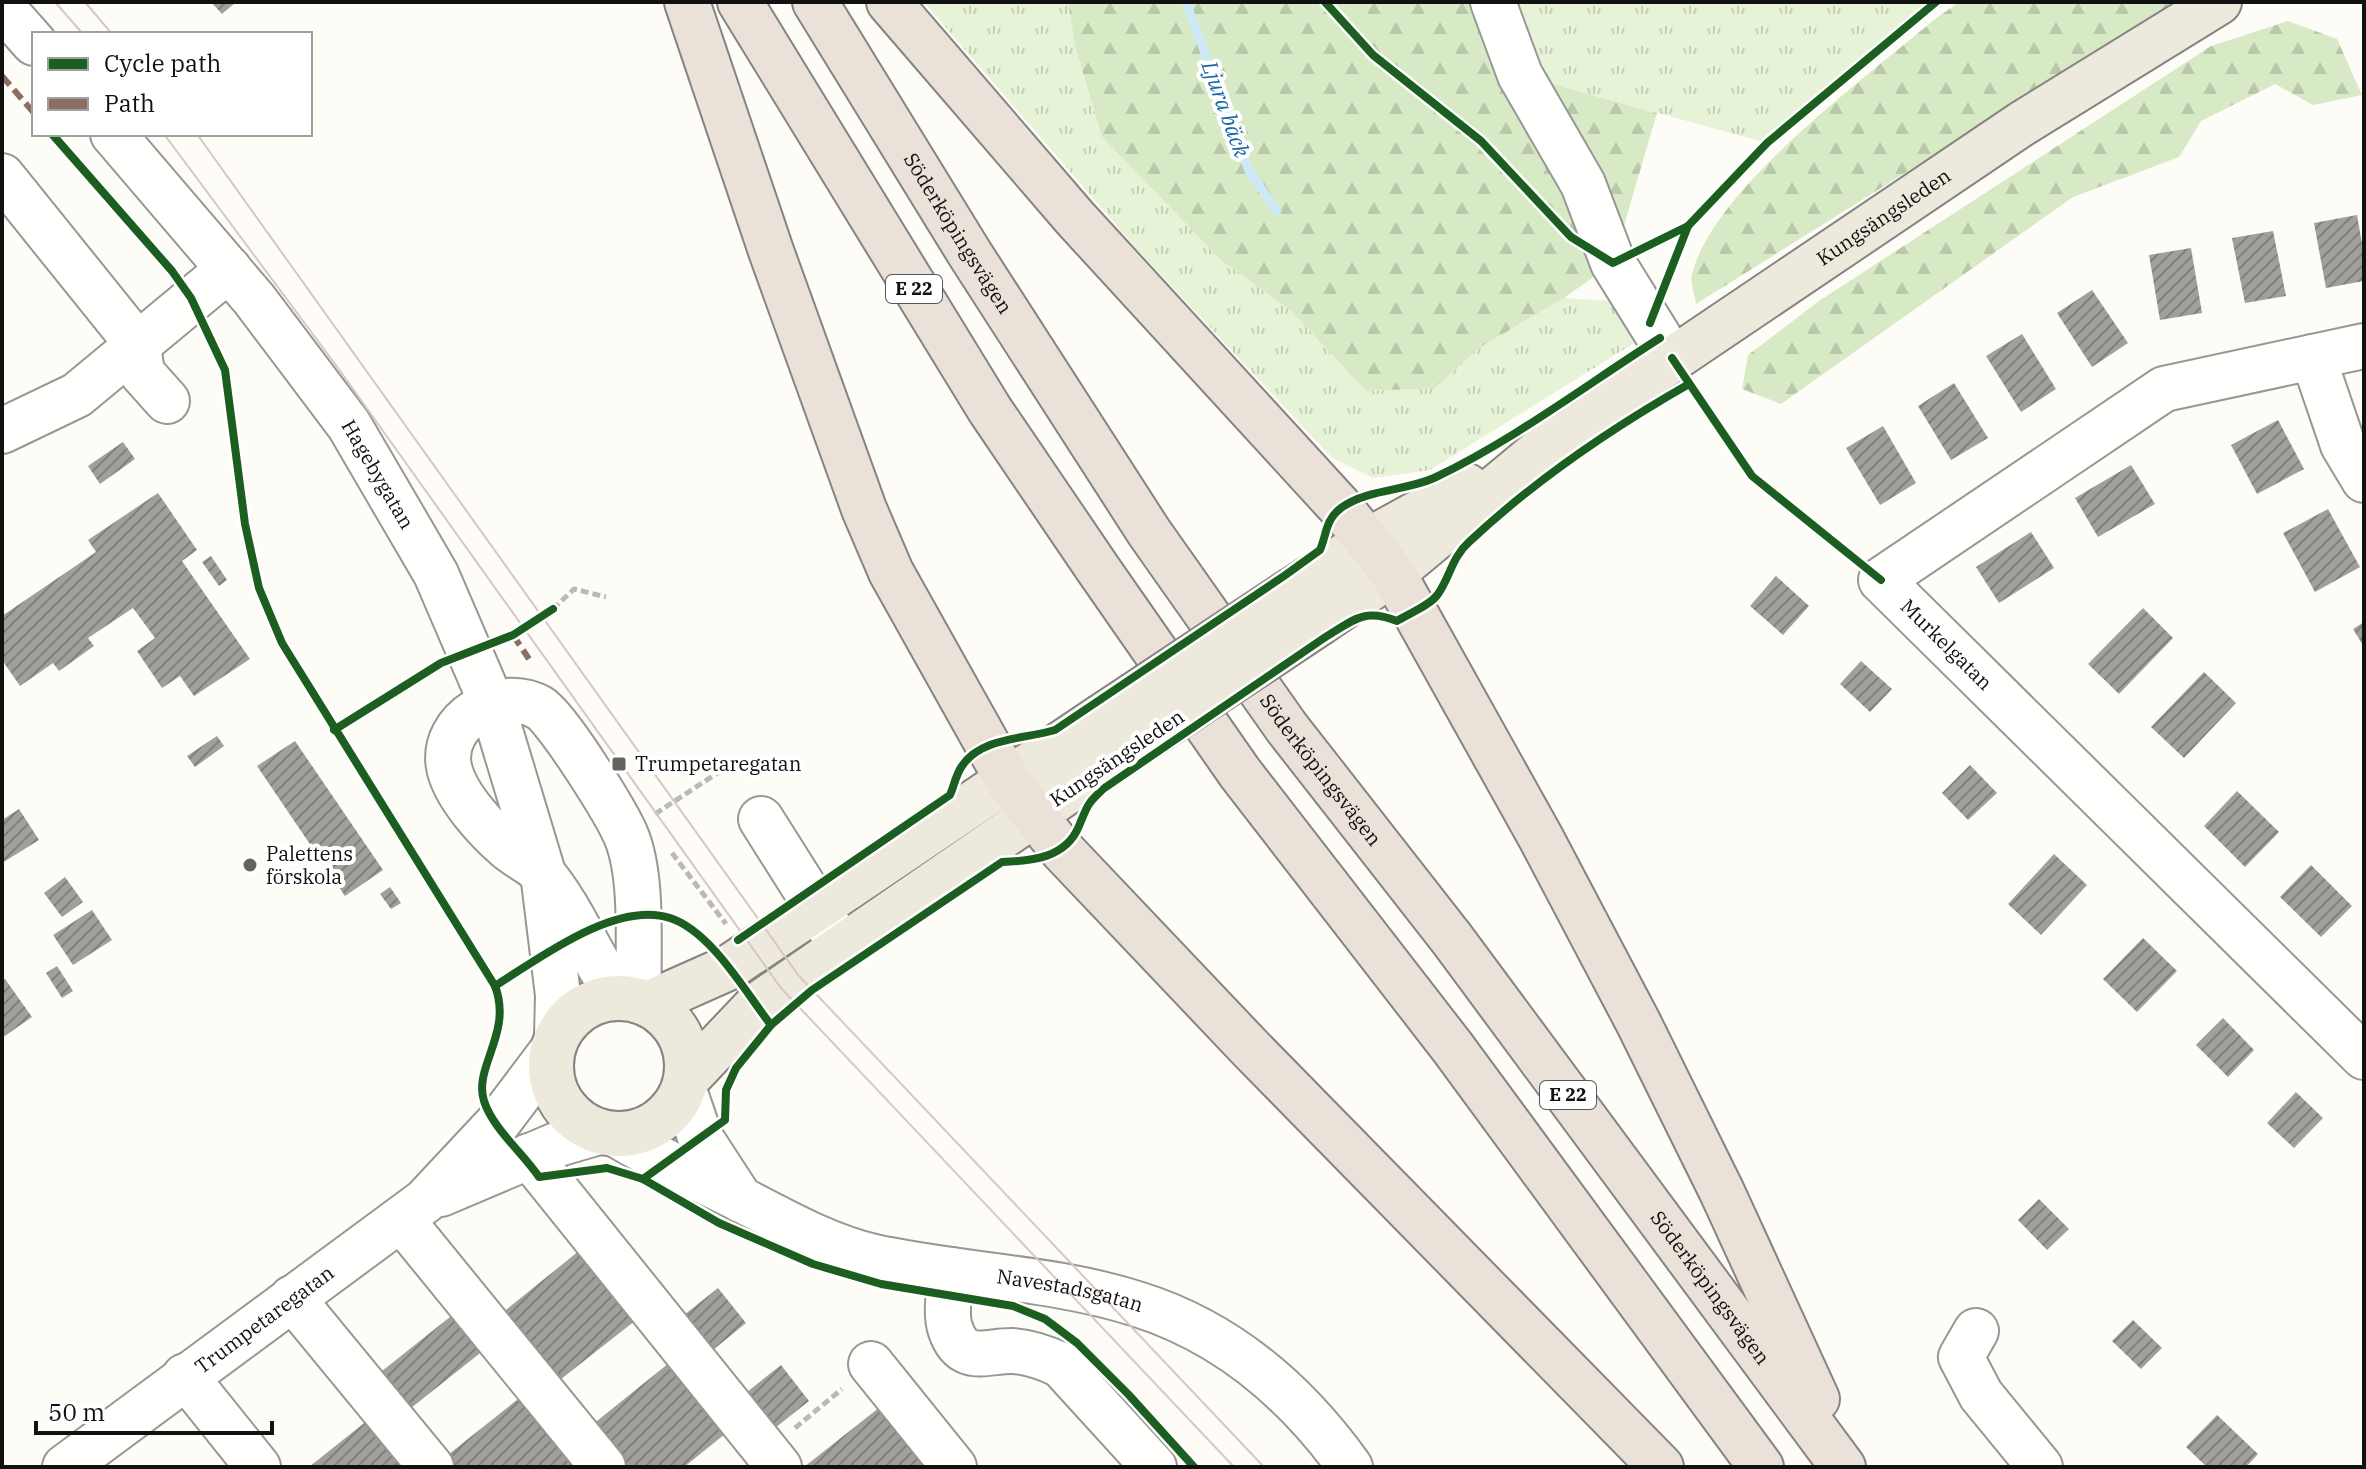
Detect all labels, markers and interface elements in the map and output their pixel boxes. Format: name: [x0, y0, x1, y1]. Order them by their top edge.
legend: [32, 32, 312, 136]
text: Cycle path: [104, 47, 221, 79]
water label: Ljura bäck: [1195, 56, 1257, 161]
text: Path: [104, 87, 155, 119]
street label: Söderköpingsvägen: [898, 148, 1019, 319]
street label: Kungsängsleden: [1811, 162, 1956, 271]
road number: E 22: [886, 275, 942, 303]
street label: Hagebygatan: [336, 414, 421, 534]
street label: Murkelgatan: [1895, 593, 1999, 696]
street label: Söderköpingsvägen: [1254, 688, 1388, 851]
street label: Kungsängsleden: [1044, 703, 1189, 812]
place label: Trumpetaregatan: [635, 750, 802, 777]
marker: Trumpetaregatan: [610, 755, 628, 773]
place label: Palettens förskola: [266, 840, 353, 890]
marker: Palettens förskola: [241, 856, 259, 874]
road number: E 22: [1540, 1081, 1596, 1109]
street label: Söderköpingsvägen: [1645, 1205, 1777, 1370]
street label: Trumpetaregatan: [189, 1259, 339, 1380]
street label: Navestadsgatan: [995, 1262, 1147, 1318]
scale bar: [36, 1385, 272, 1435]
text: 50 m: [48, 1396, 105, 1428]

